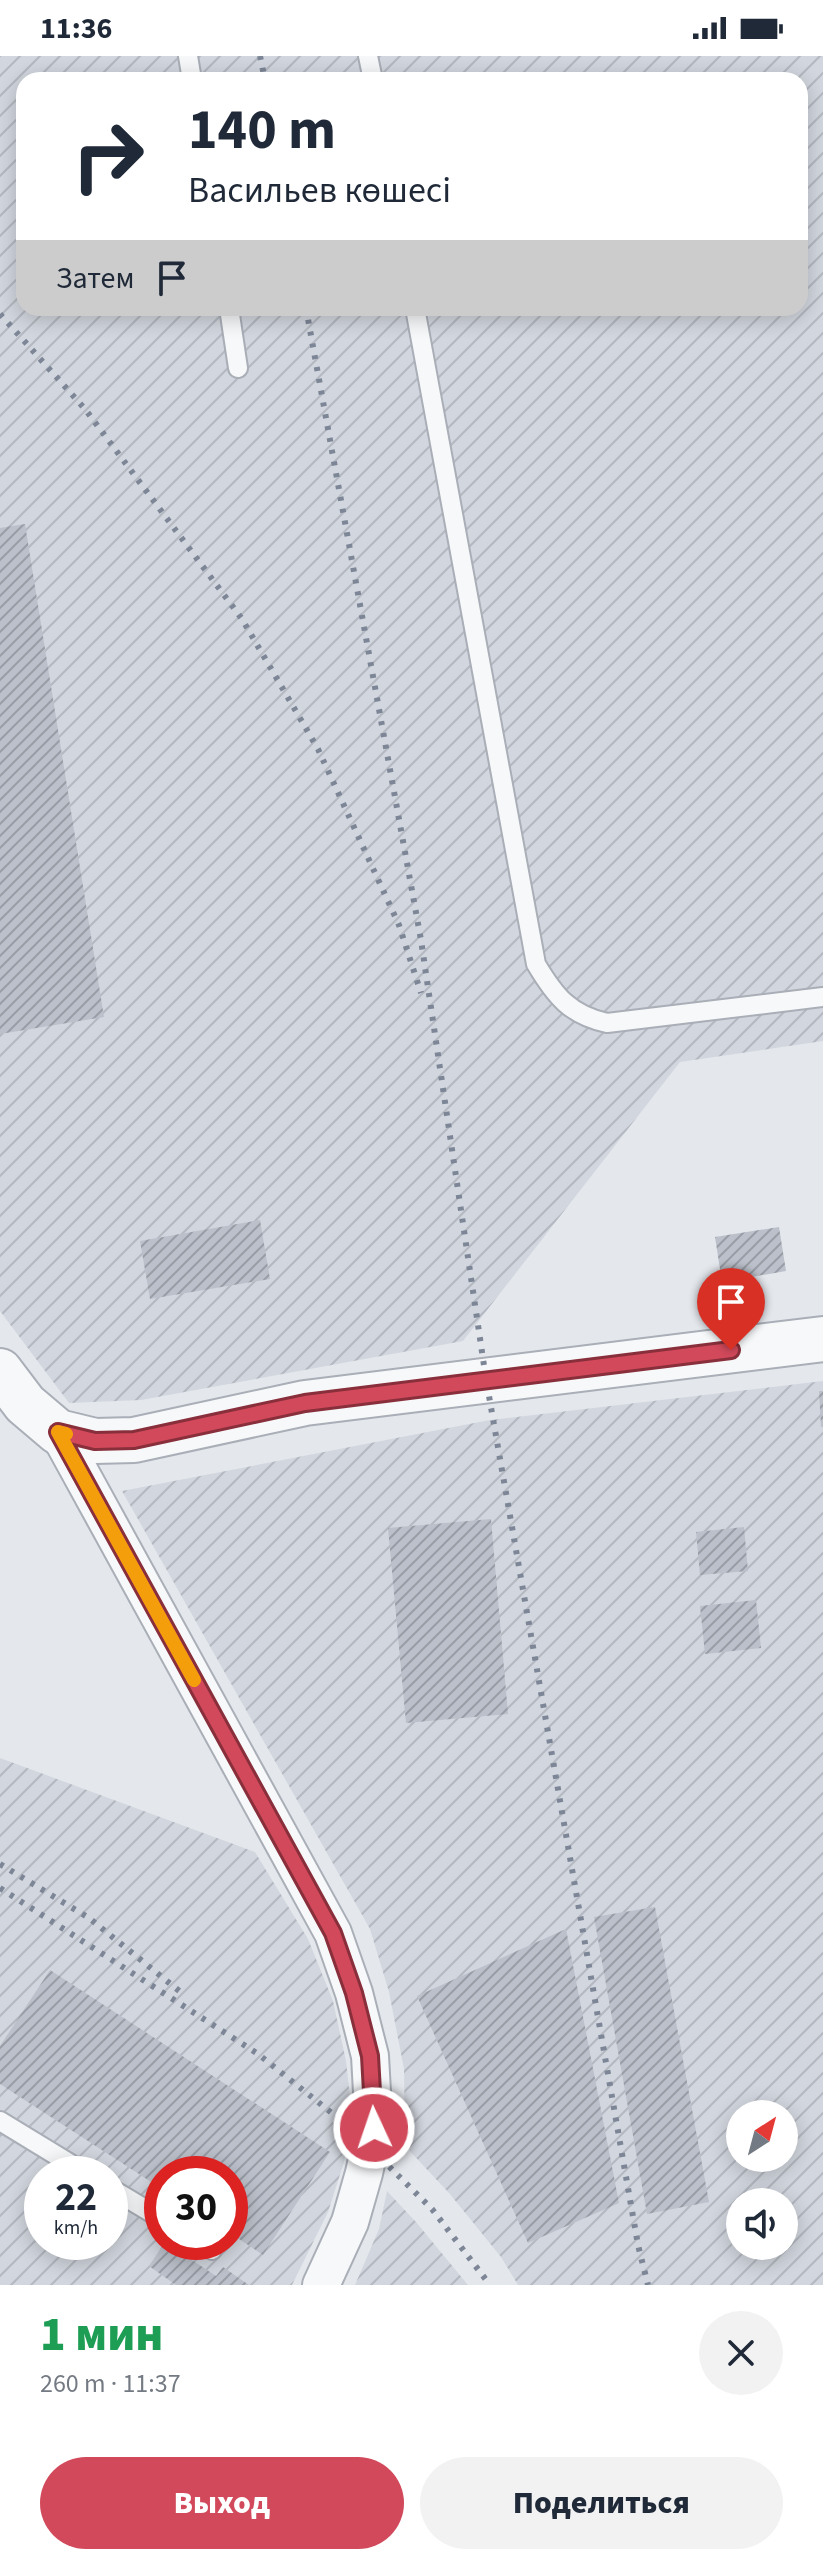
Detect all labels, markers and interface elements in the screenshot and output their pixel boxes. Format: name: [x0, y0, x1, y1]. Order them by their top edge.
text: 11:36: [40, 7, 112, 50]
text: 140 m: [188, 91, 336, 170]
icon: right: [56, 104, 160, 208]
text: Васильев көшесі: [188, 165, 451, 216]
icon: arrive: [150, 256, 194, 300]
text: Затем: [56, 257, 134, 300]
pin: [697, 1268, 765, 1350]
icon: arrive: [709, 1280, 753, 1324]
position arrow: [332, 2086, 416, 2170]
north arrow: [726, 2100, 798, 2172]
map controls: [726, 2100, 798, 2260]
speed limit sign: 30: [144, 2156, 248, 2260]
text: 22: [55, 2169, 97, 2226]
button: sound: [726, 2188, 798, 2260]
text: km/h: [54, 2214, 98, 2242]
text: 1 мин: [40, 2301, 163, 2369]
button: close: [699, 2311, 783, 2395]
text: 260 m · 11:37: [40, 2365, 181, 2402]
button: Выход: [40, 2457, 404, 2549]
button: Поделиться: [420, 2457, 783, 2549]

